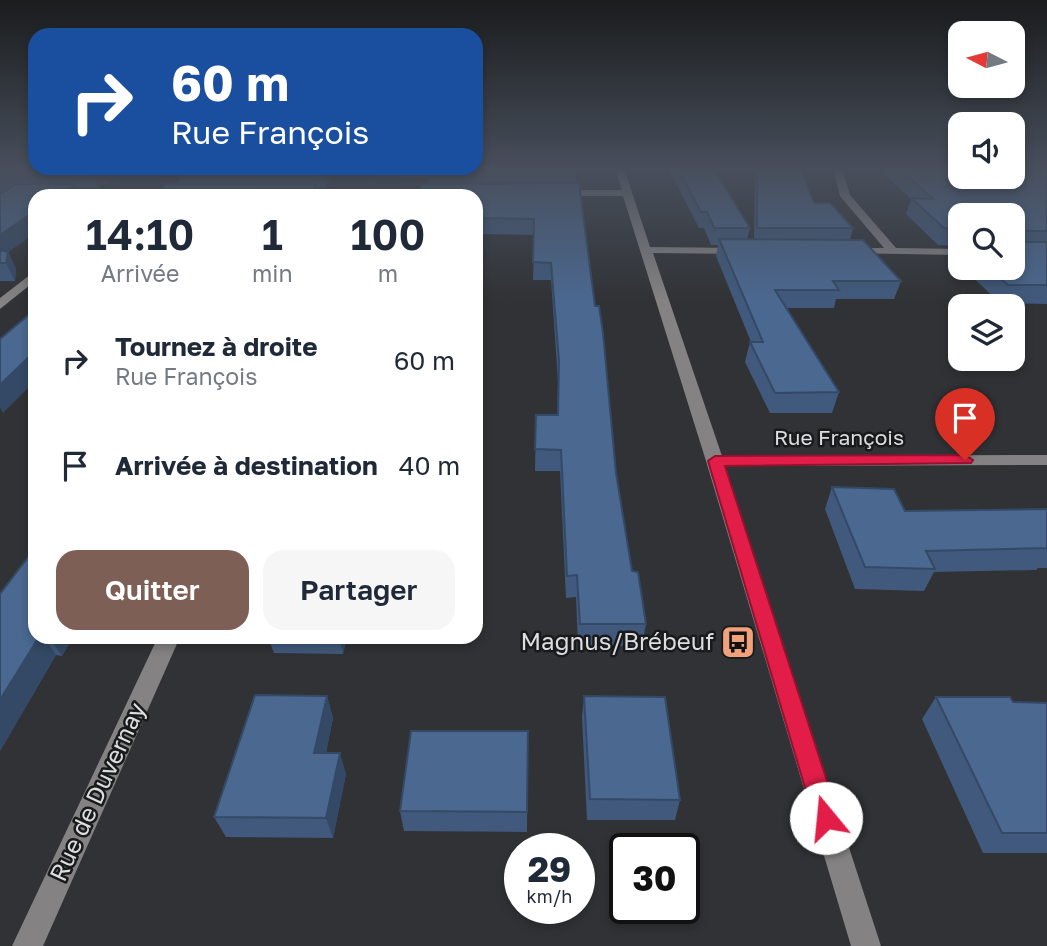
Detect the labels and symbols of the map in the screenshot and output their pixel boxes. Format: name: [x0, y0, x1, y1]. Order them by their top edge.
north arrow: [948, 21, 1026, 98]
pin: [935, 388, 995, 460]
street label: Rue François: [774, 424, 904, 450]
bus stop icon: Magnus/Brébeuf: [719, 623, 757, 661]
place label: Magnus/Brébeuf: [520, 626, 714, 655]
street label: Rue de Duvernay: [43, 697, 151, 885]
position arrow: [789, 781, 863, 855]
speed limit sign: 30: [609, 833, 700, 924]

